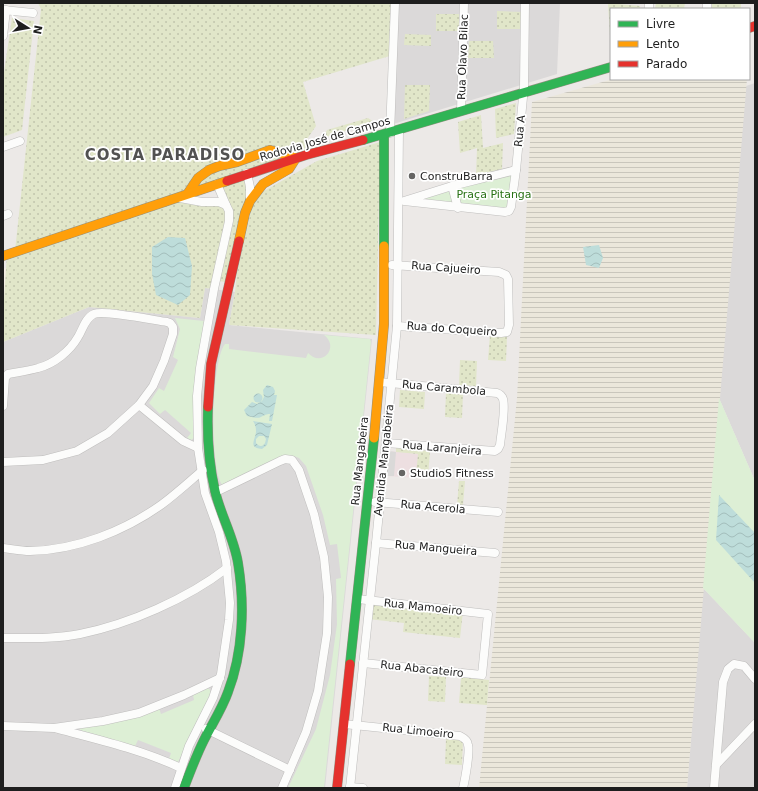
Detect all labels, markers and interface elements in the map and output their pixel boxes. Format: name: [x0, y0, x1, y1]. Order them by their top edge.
north arrow: [8, 8, 48, 48]
legend: [610, 8, 750, 80]
street label: Rua Olavo Bilac: [455, 14, 471, 100]
text: Livre: [646, 17, 675, 31]
text: N: [30, 24, 45, 36]
text: Lento: [646, 37, 680, 51]
text: Parado: [646, 57, 687, 71]
street label: Rodovia José de Campos: [258, 114, 392, 164]
street label: Rua A: [512, 114, 528, 148]
district label: COSTA PARADISO: [85, 146, 245, 164]
place label: ConstruBarra: [420, 170, 493, 183]
marker: ConstruBarra: [407, 171, 417, 181]
park label: Praça Pitanga: [456, 188, 532, 201]
street label: Rua Cajueiro: [411, 259, 481, 277]
street label: Rua do Coqueiro: [406, 319, 498, 339]
street label: Rua Carambola: [401, 378, 487, 398]
street label: Avenida Mangabeira: [372, 403, 396, 517]
street label: Rua Mangabeira: [349, 416, 371, 506]
street label: Rua Laranjeira: [402, 438, 482, 458]
place label: StudioS Fitness: [410, 467, 494, 480]
marker: StudioS Fitness: [397, 468, 407, 478]
street label: Rua Acerola: [400, 498, 466, 516]
street label: Rua Mangueira: [394, 538, 478, 558]
street label: Rua Mamoeiro: [383, 596, 463, 618]
street label: Rua Abacateiro: [380, 658, 464, 680]
street label: Rua Limoeiro: [382, 721, 455, 741]

